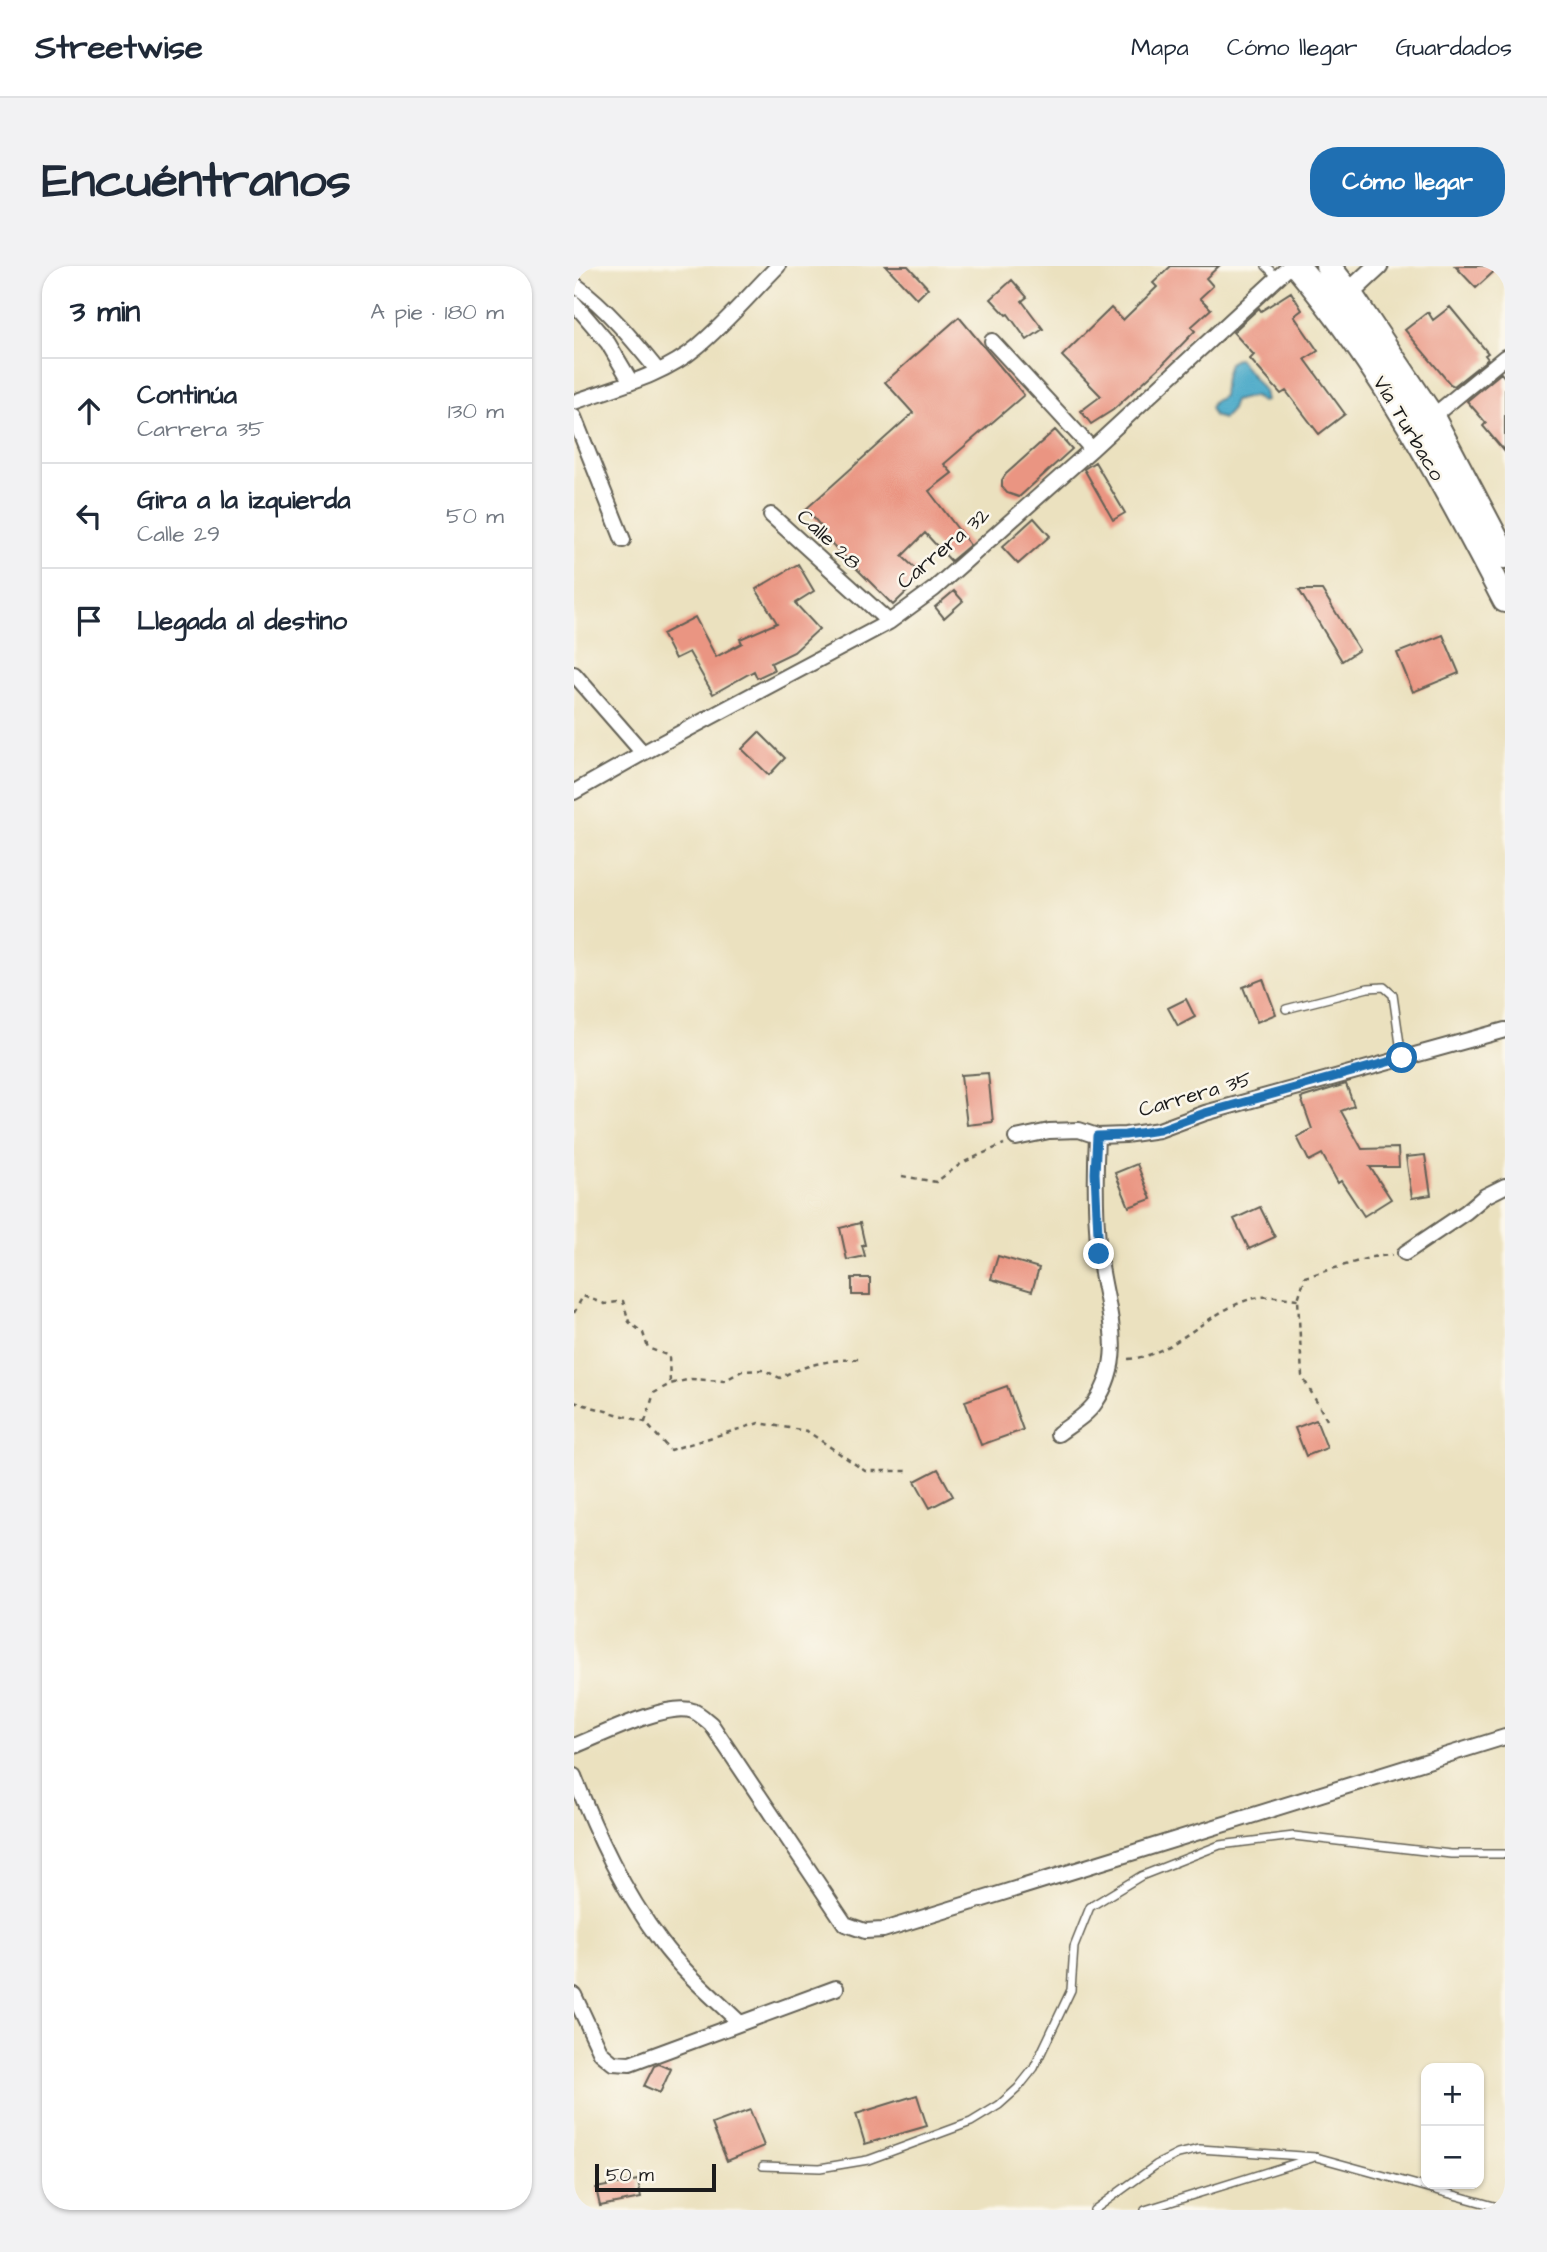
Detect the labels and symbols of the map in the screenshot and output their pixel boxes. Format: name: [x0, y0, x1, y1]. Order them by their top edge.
street label: Vía Turbaco: [1366, 370, 1452, 487]
street label: Carrera 32: [891, 501, 996, 596]
street label: Calle 28: [790, 502, 867, 577]
route start: [1386, 1042, 1417, 1073]
street label: Carrera 35: [1135, 1064, 1255, 1124]
route end: [1083, 1238, 1114, 1269]
scale bar: [595, 2161, 716, 2193]

